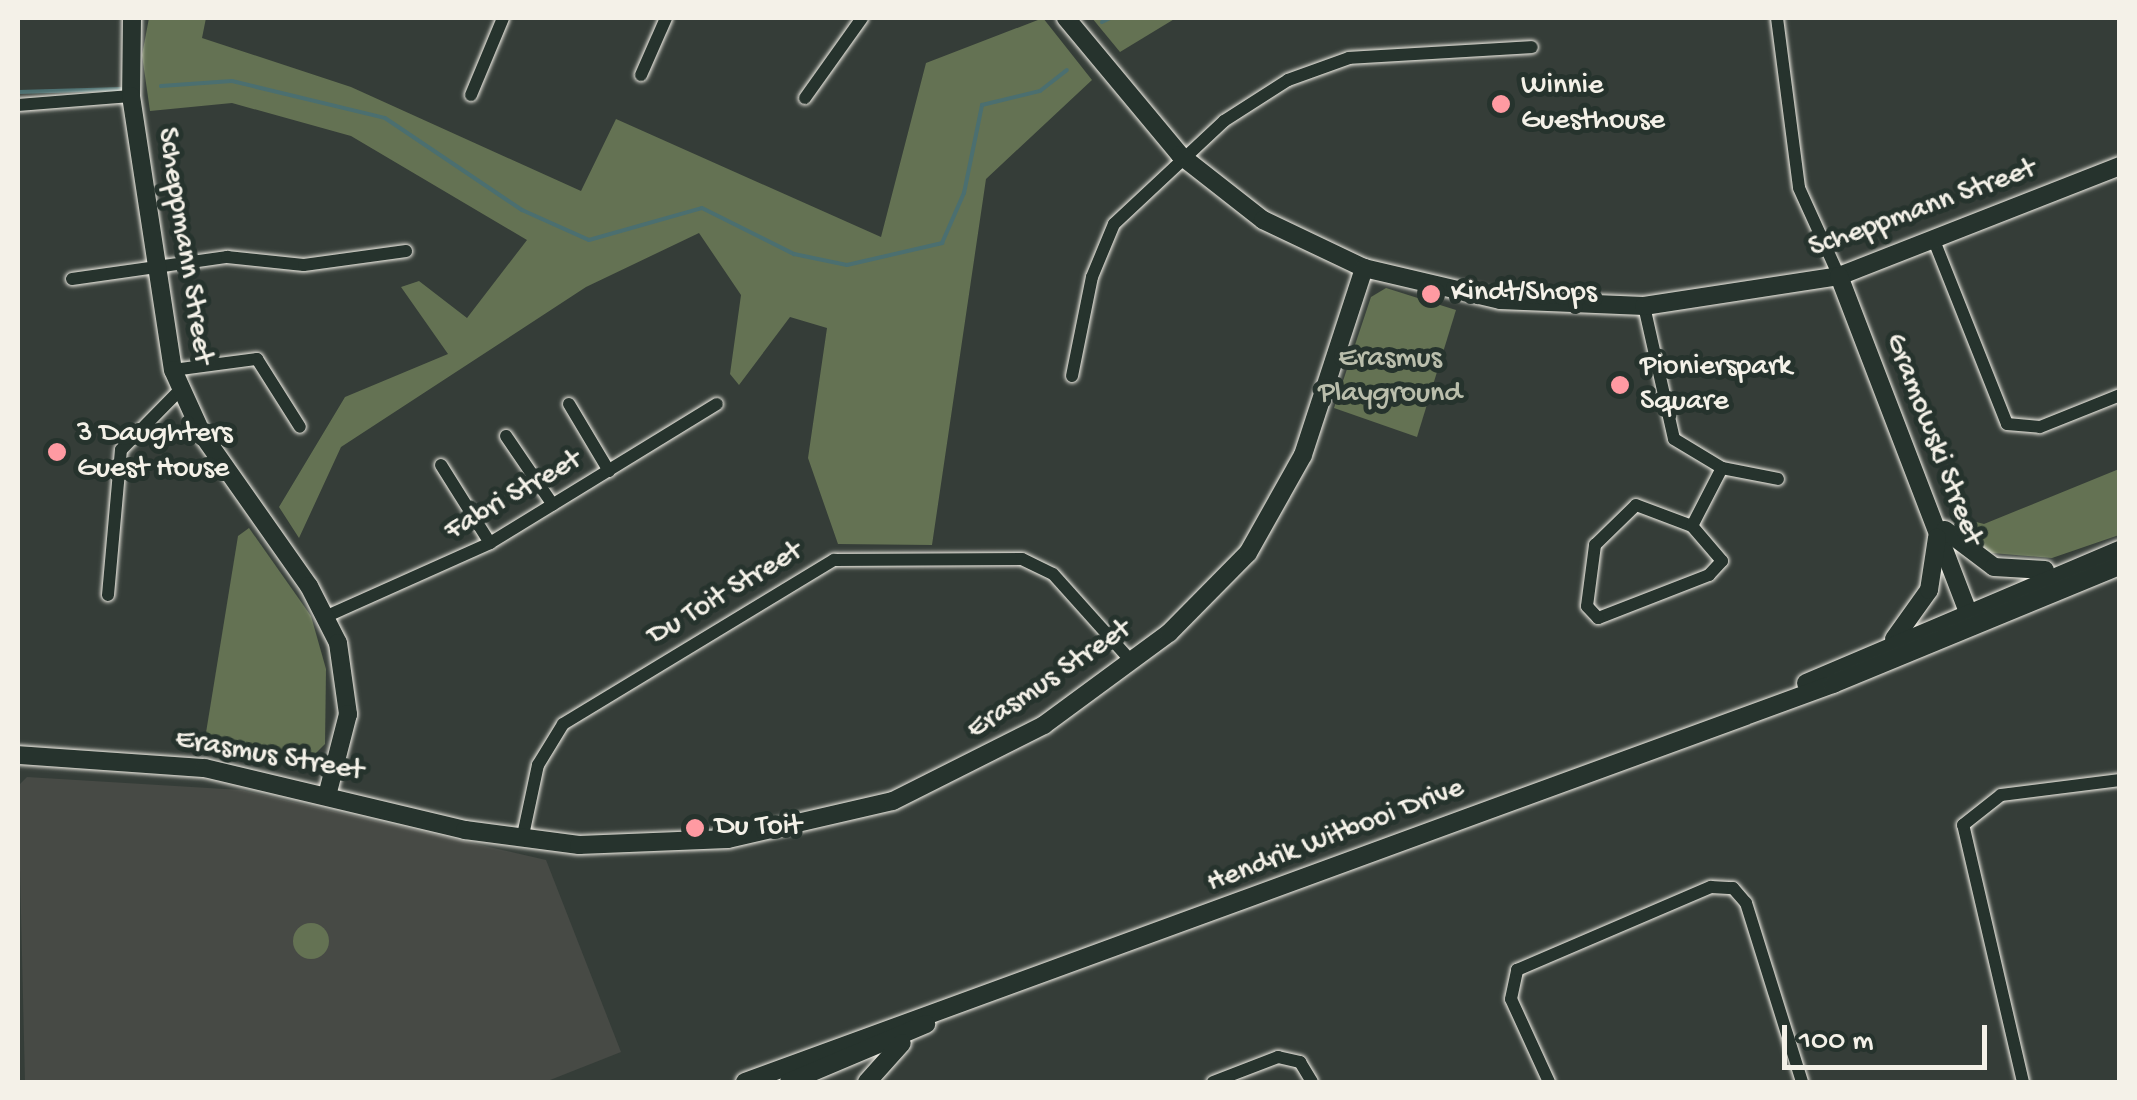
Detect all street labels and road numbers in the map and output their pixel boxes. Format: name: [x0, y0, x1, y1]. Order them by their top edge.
street label: Scheppmann Street: [147, 125, 219, 367]
street label: Scheppmann Street: [1805, 152, 2041, 268]
street label: Gramowski Street: [1875, 329, 1989, 551]
street label: Fabri Street: [439, 443, 589, 551]
street label: Du Toit Street: [642, 535, 810, 655]
street label: Erasmus Street: [961, 613, 1139, 749]
street label: Erasmus Street: [172, 723, 366, 791]
street label: Hendrik Witbooi Drive: [1202, 771, 1470, 903]

